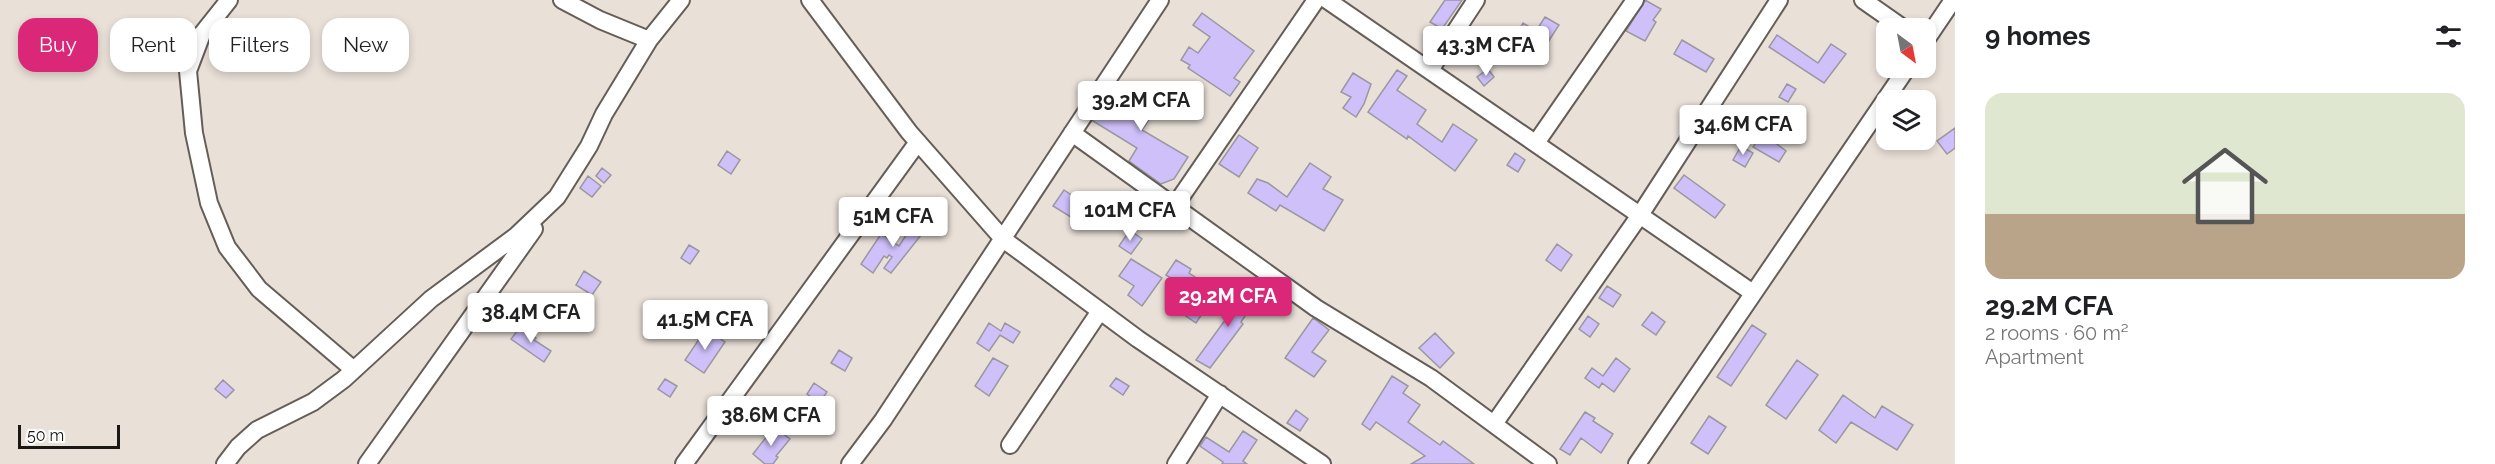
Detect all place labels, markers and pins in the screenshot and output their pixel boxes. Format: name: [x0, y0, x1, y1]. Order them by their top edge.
pin: 43.3M CFA: [1417, 26, 1555, 77]
pin: 39.2M CFA: [1072, 81, 1210, 132]
pin: 34.6M CFA: [1674, 105, 1812, 156]
pin: 101M CFA: [1068, 191, 1192, 242]
pin: 51M CFA: [838, 197, 948, 248]
pin: 29.2M CFA: [1159, 277, 1297, 328]
pin: 38.4M CFA: [462, 293, 600, 344]
pin: 41.5M CFA: [636, 300, 774, 351]
pin: 38.6M CFA: [702, 396, 840, 447]

